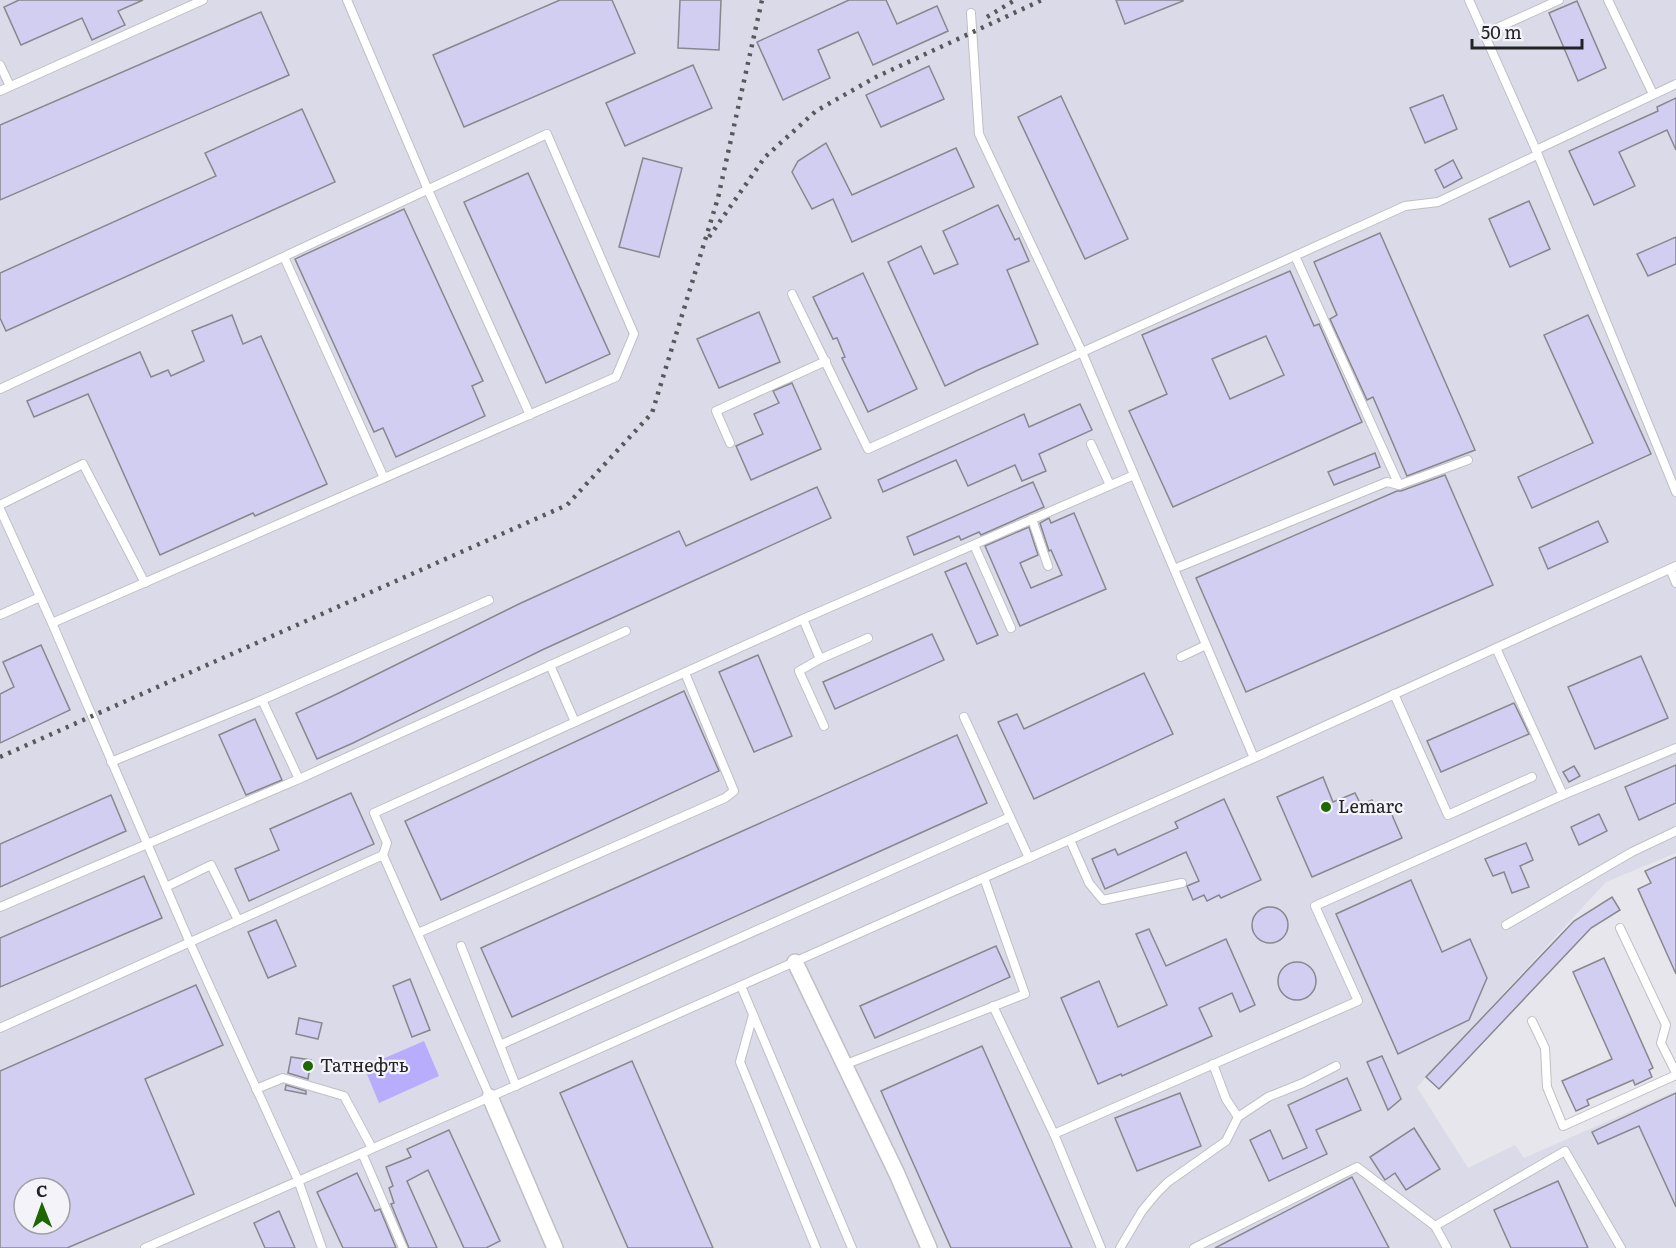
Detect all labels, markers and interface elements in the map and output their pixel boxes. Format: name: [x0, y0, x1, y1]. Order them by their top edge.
scale bar: [1472, 12, 1582, 50]
text: 50 m: [1481, 18, 1522, 45]
place label: Lemarc: [1338, 792, 1403, 819]
marker: Lemarc: [1319, 800, 1333, 814]
place label: Татнефть: [320, 1051, 409, 1078]
marker: Татнефть: [301, 1059, 315, 1073]
north arrow: [12, 1176, 72, 1236]
text: С: [36, 1178, 48, 1202]

